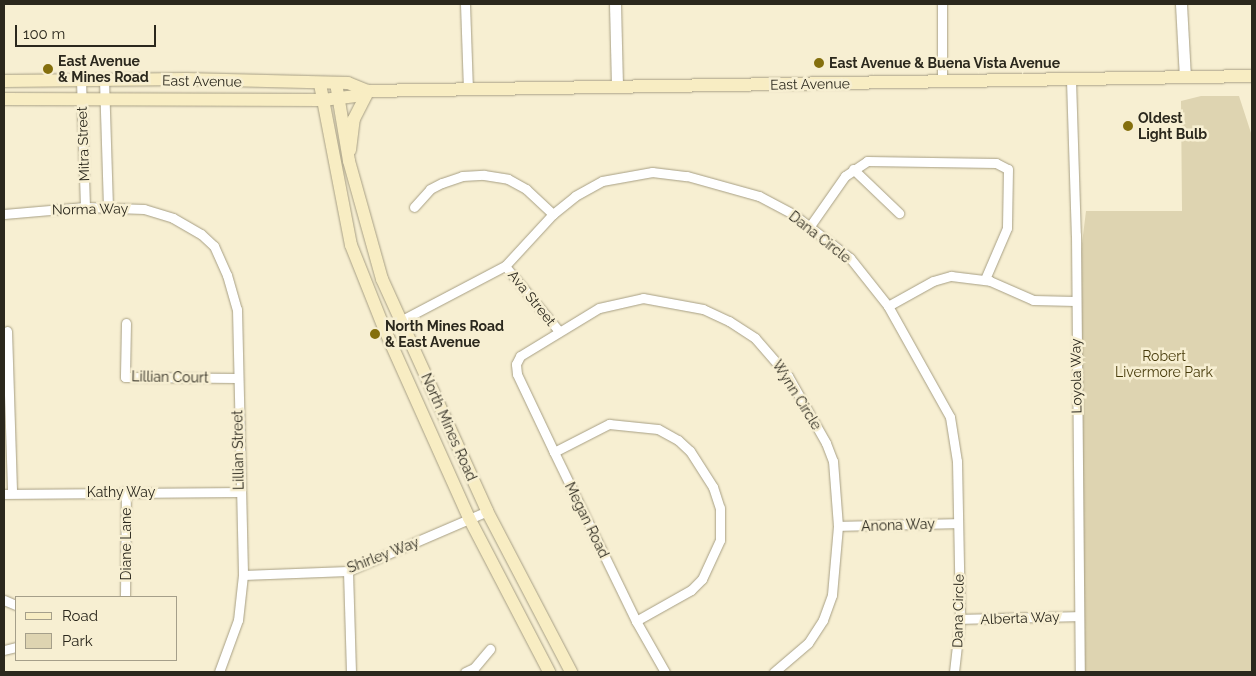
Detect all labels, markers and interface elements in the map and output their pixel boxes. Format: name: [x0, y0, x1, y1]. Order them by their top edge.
scale bar: [18, 15, 159, 47]
text: 100 m: [23, 25, 65, 43]
place label: East Avenue & Mines Road: [58, 53, 149, 85]
place label: East Avenue & Buena Vista Avenue: [829, 55, 1061, 71]
marker: East Avenue & Buena Vista Avenue: [813, 57, 825, 69]
marker: East Avenue & Mines Road: [42, 63, 54, 75]
street label: East Avenue: [162, 72, 242, 90]
street label: East Avenue: [770, 75, 850, 93]
street label: Mitra Street: [73, 106, 93, 182]
place label: Oldest Light Bulb: [1138, 110, 1207, 142]
marker: Oldest Light Bulb: [1122, 120, 1134, 132]
street label: Norma Way: [51, 200, 129, 218]
street label: Dana Circle: [786, 208, 854, 266]
street label: Ava Street: [505, 267, 559, 329]
place label: North Mines Road & East Avenue: [385, 318, 504, 351]
marker: North Mines Road & East Avenue: [369, 328, 381, 340]
street label: Loyola Way: [1067, 338, 1085, 414]
park label: Robert Livermore Park: [1115, 348, 1213, 381]
street label: Wynn Circle: [769, 357, 825, 433]
street label: Lillian Court: [131, 368, 209, 386]
street label: North Mines Road: [418, 371, 480, 483]
street label: Lillian Street: [229, 410, 247, 490]
street label: Megan Road: [561, 479, 613, 561]
street label: Kathy Way: [86, 484, 156, 500]
street label: Diane Lane: [118, 508, 134, 580]
street label: Anona Way: [861, 515, 935, 535]
street label: Shirley Way: [344, 533, 422, 577]
street label: Dana Circle: [949, 574, 967, 648]
legend: [15, 596, 178, 661]
text: Road: [62, 607, 98, 625]
street label: Alberta Way: [980, 608, 1060, 628]
text: Park: [62, 632, 93, 650]

